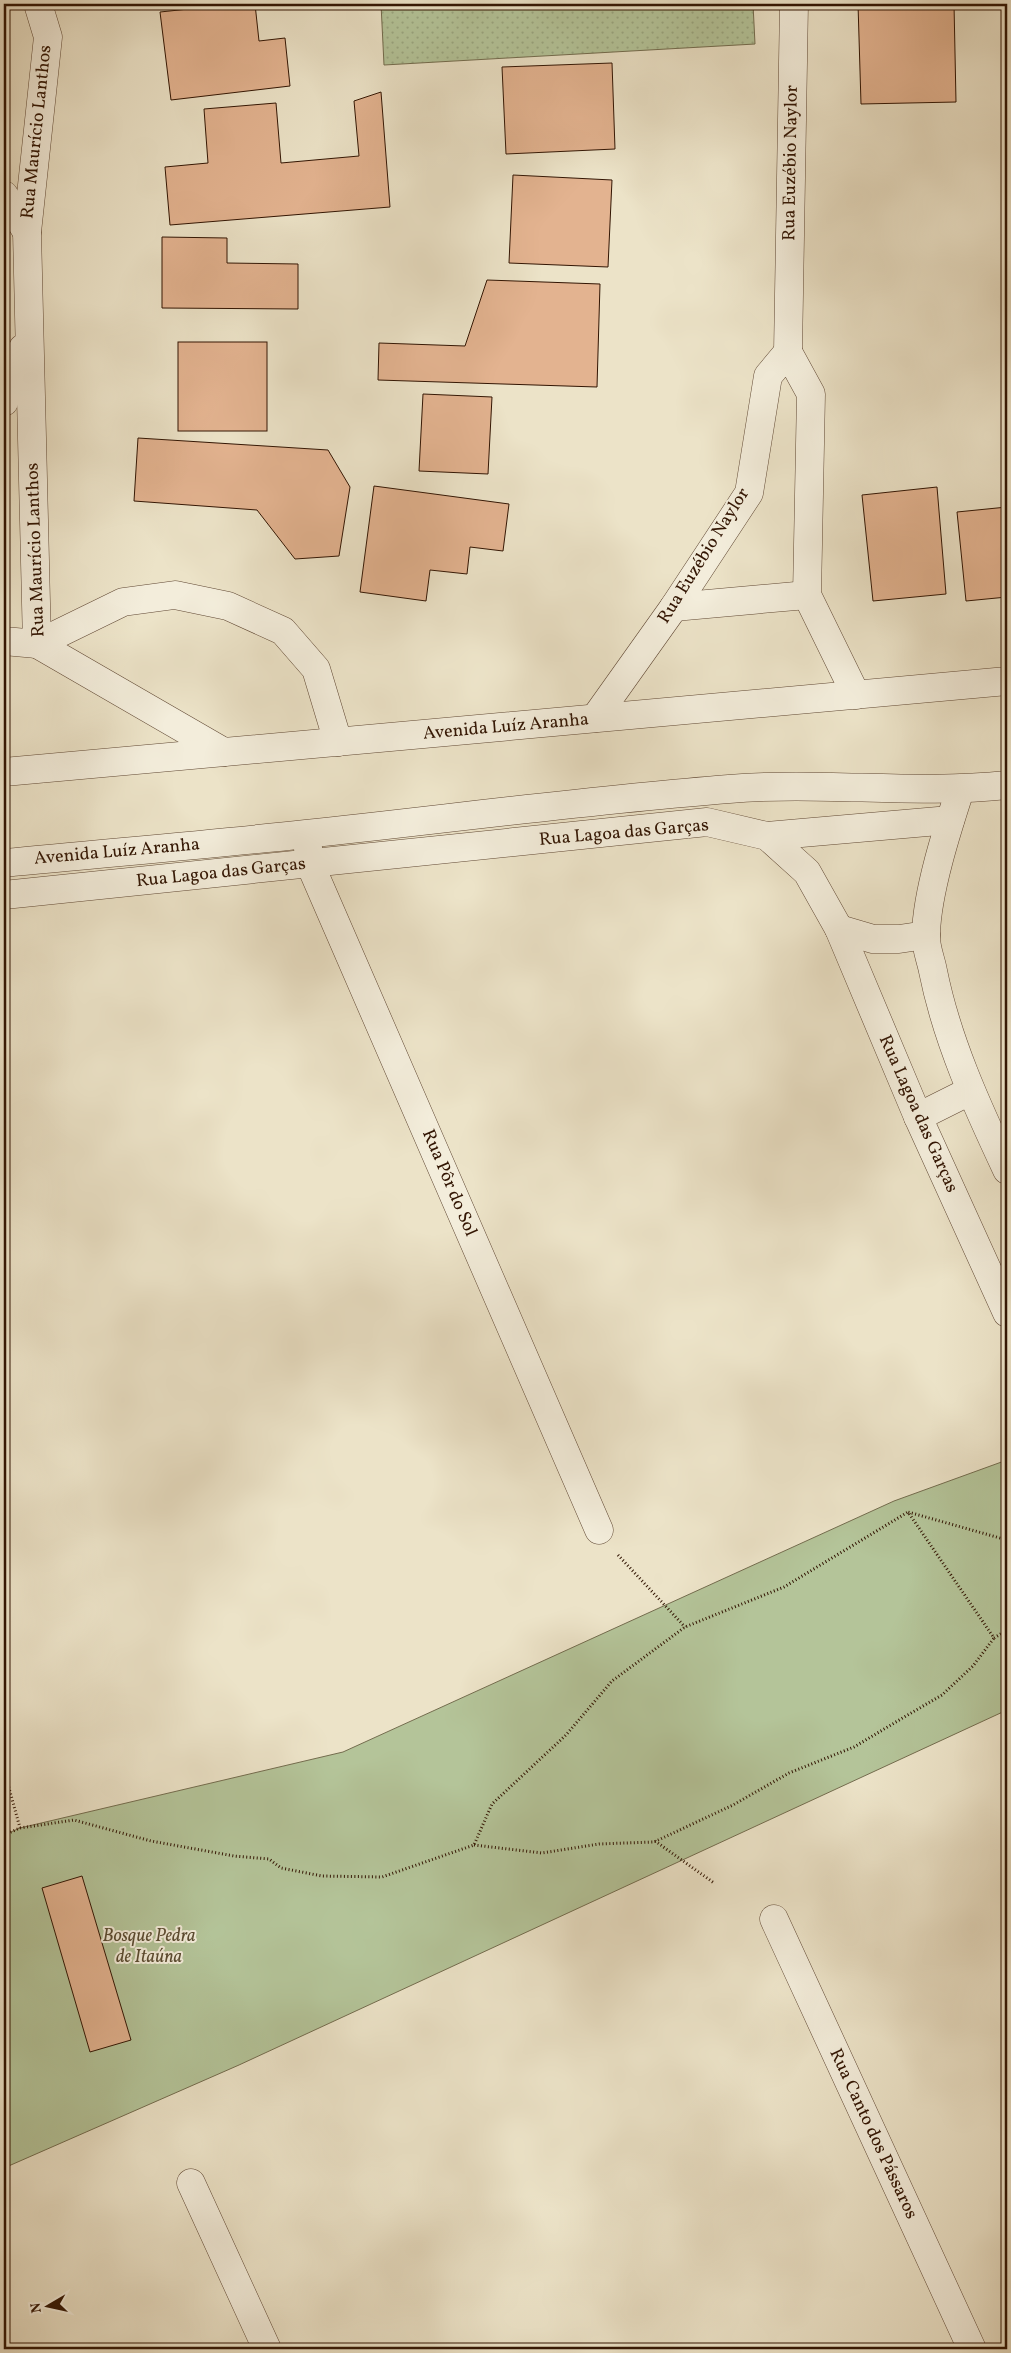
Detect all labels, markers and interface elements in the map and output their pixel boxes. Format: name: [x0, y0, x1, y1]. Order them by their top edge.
street label: Rua Maurício Lanthos: [15, 44, 59, 220]
street label: Rua Euzébio Naylor: [777, 84, 805, 241]
street label: Rua Maurício Lanthos: [20, 462, 52, 638]
street label: Rua Euzébio Naylor: [652, 483, 756, 629]
street label: Avenida Luíz Aranha: [422, 707, 590, 747]
street label: Rua Lagoa das Garças: [538, 813, 710, 853]
street label: Avenida Luíz Aranha: [33, 832, 201, 872]
street label: Rua Lagoa das Garças: [135, 852, 307, 894]
street label: Rua Lagoa das Garças: [872, 1031, 964, 1197]
street label: Rua Pôr do Sol: [415, 1126, 483, 1240]
park label: Bosque Pedra de Itaúna: [103, 1924, 195, 1970]
street label: Rua Canto dos Pássaros: [822, 2045, 924, 2223]
north arrow: [22, 2280, 72, 2330]
text: N: [26, 2301, 47, 2314]

